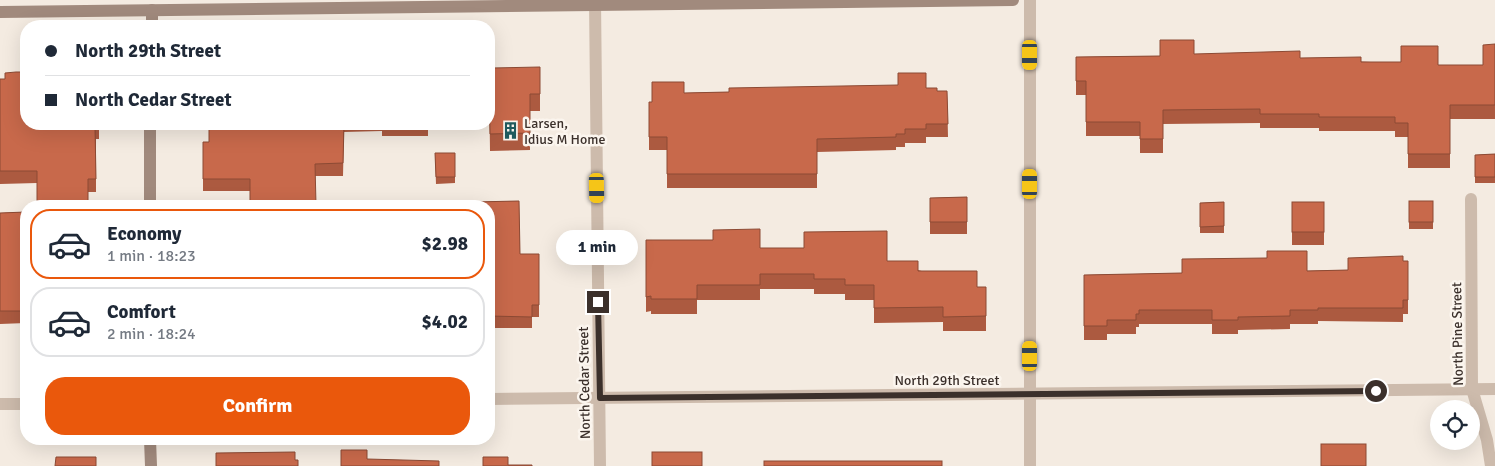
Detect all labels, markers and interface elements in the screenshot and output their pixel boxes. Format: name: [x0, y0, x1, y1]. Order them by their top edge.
text: North 29th Street: [75, 39, 221, 63]
car: [1022, 40, 1037, 70]
text: North Cedar Street: [75, 88, 232, 112]
place label: Larsen, Idius M Home: [524, 115, 605, 148]
building icon: Larsen, Idius M Home: [500, 121, 520, 141]
car: [1022, 169, 1037, 199]
car: [589, 173, 604, 203]
icon: car: [47, 222, 92, 267]
text: Economy: [107, 222, 181, 246]
callout: 1 min: [557, 230, 639, 264]
text: $2.98: [422, 232, 468, 256]
text: 1 min: [578, 237, 616, 257]
text: 1 min · 18:23: [107, 246, 196, 266]
street label: North Pine Street: [1448, 282, 1467, 386]
route end: [587, 291, 609, 313]
icon: car: [47, 300, 92, 345]
text: Comfort: [107, 300, 176, 324]
text: $4.02: [422, 310, 468, 334]
text: 2 min · 18:24: [107, 324, 196, 344]
street label: North Cedar Street: [575, 327, 594, 439]
car: [1022, 341, 1037, 371]
street label: North 29th Street: [894, 372, 1000, 389]
button: Confirm: [45, 377, 470, 435]
route start: [1365, 380, 1387, 402]
map controls: [1430, 400, 1480, 450]
button: locate: [1430, 400, 1480, 450]

